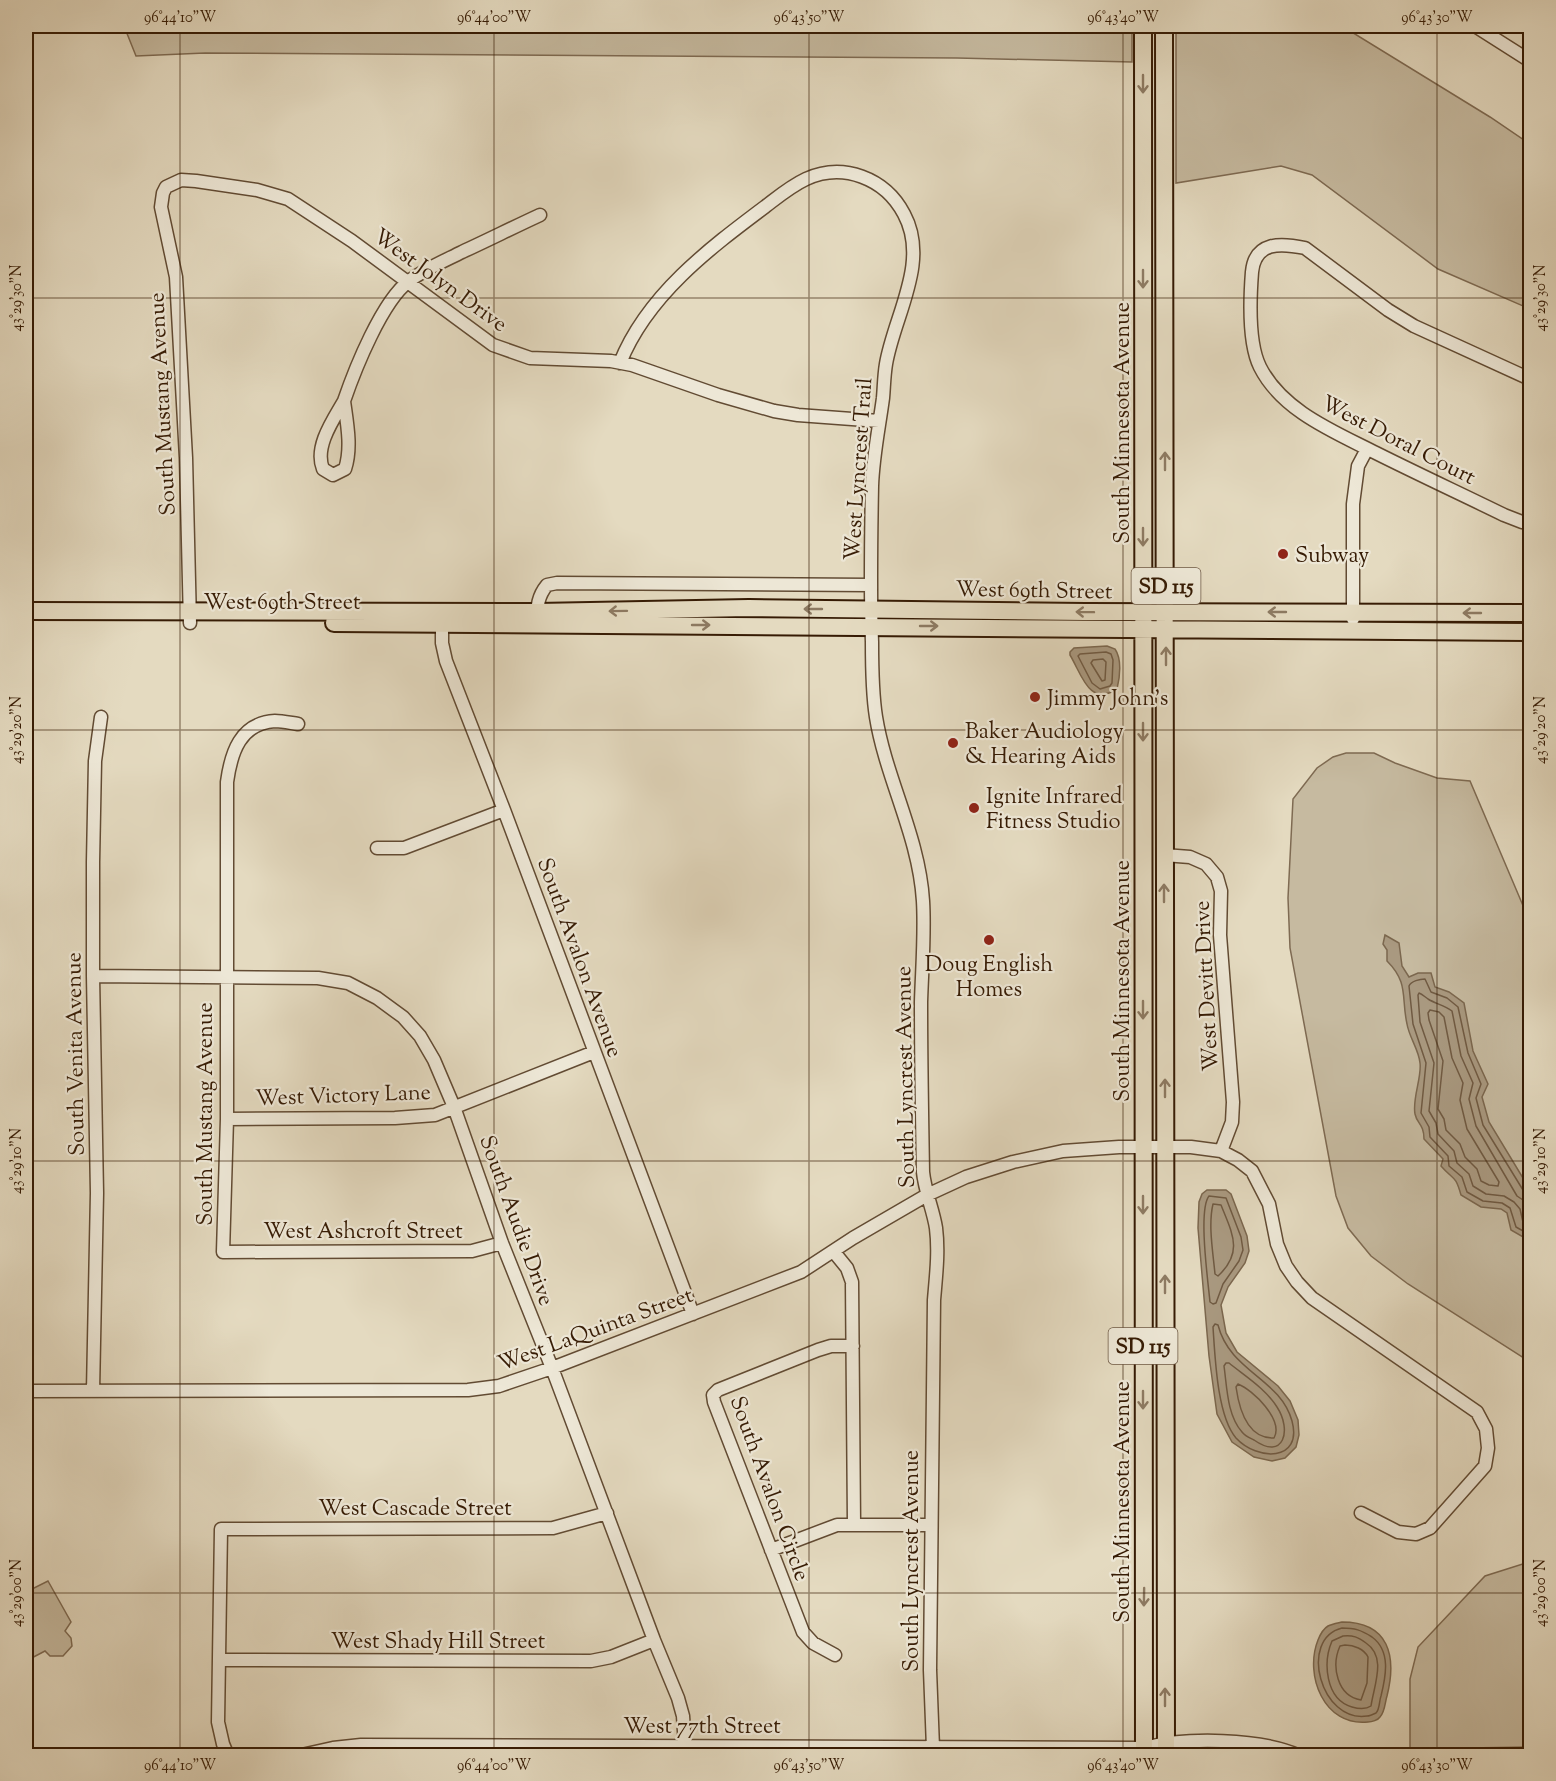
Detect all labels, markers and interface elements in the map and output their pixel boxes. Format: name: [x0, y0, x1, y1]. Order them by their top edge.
text: 96°44'10"W: [144, 8, 216, 29]
text: 96°44'00"W: [457, 8, 531, 29]
text: 96°43'50"W: [774, 8, 845, 29]
text: 96°43'40"W: [1087, 8, 1159, 29]
text: 96°43'30"W: [1401, 8, 1473, 29]
one-way arrow: [1137, 73, 1149, 93]
street label: West Jolyn Drive: [365, 222, 513, 341]
text: 43°29'30"N: [7, 265, 28, 331]
text: 43°29'30"N: [1531, 265, 1552, 331]
one-way arrow: [1137, 268, 1149, 288]
street label: South Mustang Avenue: [142, 291, 186, 516]
street label: South Minnesota Avenue: [1108, 302, 1140, 544]
street label: West Lyncrest Trail: [838, 377, 882, 562]
street label: West Doral Court: [1315, 389, 1481, 495]
one-way arrow: [1159, 452, 1171, 472]
one-way arrow: [1137, 526, 1149, 546]
place label: Subway: [1295, 541, 1369, 573]
marker: Subway: [1276, 547, 1290, 561]
road number: SD 115: [1132, 568, 1200, 604]
street label: West 69th Street: [955, 575, 1113, 609]
street label: West 69th Street: [204, 588, 361, 620]
one-way arrow: [803, 603, 823, 615]
one-way arrow: [608, 606, 628, 617]
one-way arrow: [1075, 606, 1095, 618]
one-way arrow: [1268, 606, 1288, 618]
one-way arrow: [1463, 607, 1483, 619]
one-way arrow: [690, 619, 710, 631]
one-way arrow: [918, 620, 938, 632]
one-way arrow: [1160, 647, 1171, 667]
place label: Jimmy John's: [1046, 684, 1168, 716]
marker: Jimmy John's: [1028, 690, 1042, 704]
text: 43°29'20"N: [7, 696, 28, 764]
text: 43°29'20"N: [1531, 696, 1552, 764]
place label: Baker Audiology & Hearing Aids: [965, 717, 1124, 774]
one-way arrow: [1137, 721, 1149, 741]
marker: Baker Audiology & Hearing Aids: [946, 736, 960, 750]
place label: Ignite Infrared Fitness Studio: [986, 782, 1122, 839]
marker: Ignite Infrared Fitness Studio: [967, 801, 981, 815]
street label: South Avalon Avenue: [527, 854, 629, 1062]
street label: South Minnesota Avenue: [1108, 860, 1140, 1102]
one-way arrow: [1158, 884, 1170, 904]
street label: West Devitt Drive: [1188, 900, 1228, 1072]
marker: Doug English Homes: [982, 933, 996, 947]
place label: Doug English Homes: [925, 950, 1053, 1007]
street label: South Venita Avenue: [59, 952, 95, 1156]
street label: South Lyncrest Avenue: [889, 966, 925, 1188]
one-way arrow: [1137, 999, 1149, 1019]
street label: South Mustang Avenue: [191, 1002, 223, 1226]
street label: West Victory Lane: [255, 1078, 431, 1116]
one-way arrow: [1159, 1079, 1171, 1099]
text: 43°29'10"N: [7, 1128, 28, 1194]
text: 43°29'10"N: [1531, 1128, 1552, 1194]
street label: South Audie Drive: [470, 1131, 561, 1311]
one-way arrow: [1137, 1195, 1149, 1215]
street label: West Ashcroft Street: [263, 1217, 463, 1249]
one-way arrow: [1159, 1275, 1171, 1295]
street label: West LaQuinta Street: [494, 1280, 699, 1381]
road number: SD 115: [1108, 1328, 1178, 1364]
street label: South Minnesota Avenue: [1108, 1381, 1140, 1623]
one-way arrow: [1137, 1390, 1149, 1410]
street label: South Avalon Circle: [720, 1392, 817, 1586]
street label: South Lyncrest Avenue: [897, 1450, 929, 1672]
street label: West Cascade Street: [318, 1494, 512, 1526]
text: 43°29'00"N: [7, 1559, 28, 1627]
text: 43°29'00"N: [1531, 1559, 1552, 1627]
one-way arrow: [1138, 1586, 1150, 1606]
street label: West Shady Hill Street: [331, 1627, 546, 1659]
one-way arrow: [1159, 1688, 1171, 1708]
street label: West 77th Street: [623, 1712, 781, 1744]
text: 96°44'10"W: [144, 1756, 216, 1777]
text: 96°44'00"W: [457, 1756, 531, 1777]
text: 96°43'50"W: [774, 1756, 845, 1777]
text: 96°43'40"W: [1087, 1756, 1159, 1777]
text: 96°43'30"W: [1401, 1756, 1473, 1777]

